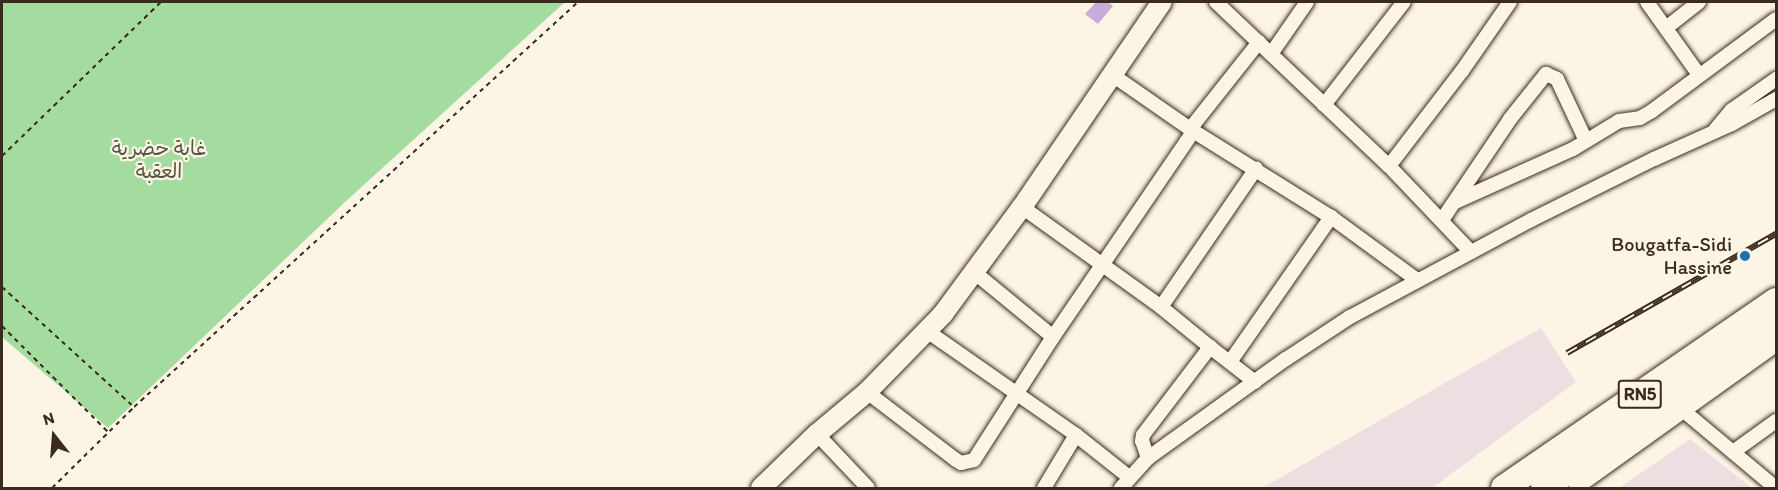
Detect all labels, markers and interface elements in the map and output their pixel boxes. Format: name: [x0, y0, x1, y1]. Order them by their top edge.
park label: غابة حضرية العقبة: [112, 137, 206, 184]
place label: Bougatfa-Sidi Hassine: [1611, 232, 1732, 279]
marker: Bougatfa-Sidi Hassine: [1736, 247, 1754, 265]
road number: RN5: [1618, 379, 1662, 409]
north arrow: [24, 406, 84, 466]
text: N: [41, 408, 57, 429]

